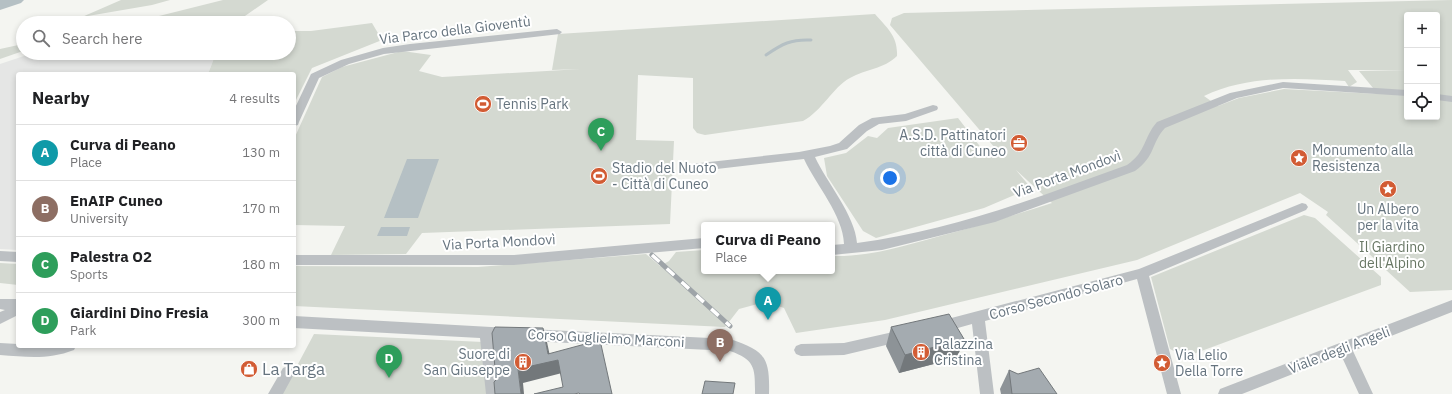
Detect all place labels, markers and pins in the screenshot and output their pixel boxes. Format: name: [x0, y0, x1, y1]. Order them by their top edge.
sports icon: Tennis Park: [473, 94, 493, 114]
place label: Tennis Park: [496, 95, 569, 113]
pin: C: [588, 118, 614, 151]
place label: A.S.D. Pattinatori città di Cuneo: [899, 126, 1006, 160]
office icon: A.S.D. Pattinatori città di Cuneo: [1009, 133, 1029, 153]
place label: Monumento alla Resistenza: [1312, 141, 1414, 175]
place icon: Monumento alla Resistenza: [1289, 148, 1309, 168]
place label: Stadio del Nuoto - Città di Cuneo: [612, 159, 717, 193]
sports icon: Stadio del Nuoto - Città di Cuneo: [589, 166, 609, 186]
place icon: Un Albero per la vita: [1378, 179, 1398, 199]
place label: Un Albero per la vita: [1357, 200, 1419, 234]
pin: A: [755, 287, 781, 320]
pin: B: [707, 329, 733, 362]
place label: Palazzina Cristina: [934, 335, 994, 369]
building icon: Palazzina Cristina: [911, 342, 931, 362]
pin: D: [376, 345, 402, 378]
place label: Suore di San Giuseppe: [424, 345, 510, 379]
place label: Via Lelio Della Torre: [1175, 346, 1244, 380]
building icon: Suore di San Giuseppe: [513, 352, 533, 372]
place icon: Via Lelio Della Torre: [1152, 353, 1172, 373]
place label: La Targa: [262, 358, 325, 380]
shop icon: La Targa: [239, 359, 259, 379]

